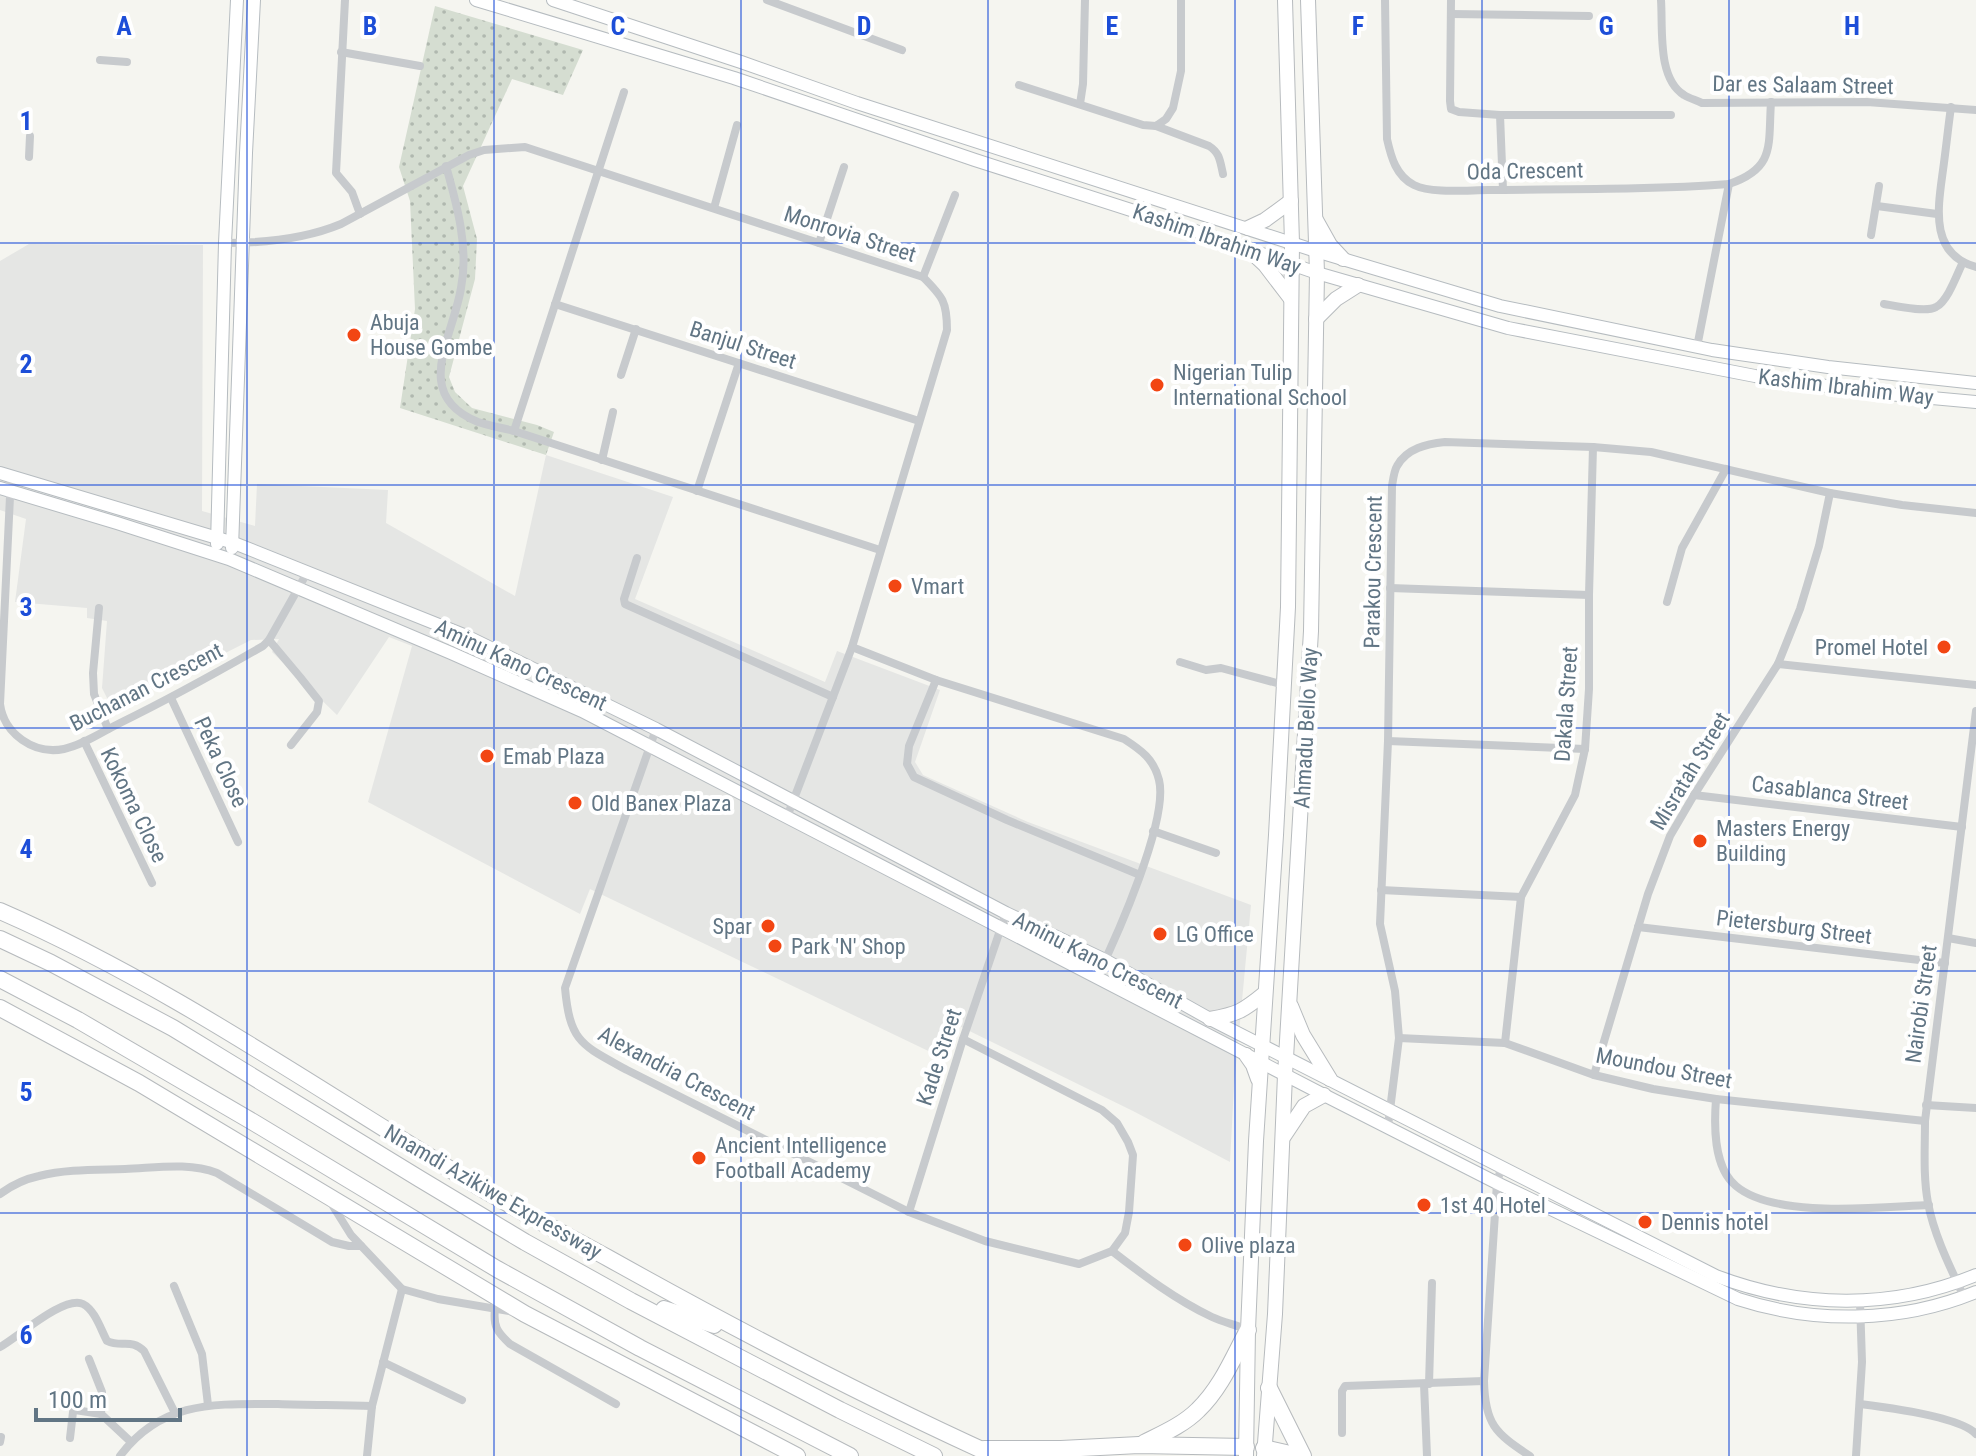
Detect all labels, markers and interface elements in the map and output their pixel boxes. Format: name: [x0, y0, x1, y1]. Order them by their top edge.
text: A: [116, 11, 132, 41]
text: B: [363, 11, 377, 41]
text: C: [611, 11, 626, 41]
text: D: [857, 11, 871, 41]
text: E: [1106, 11, 1119, 41]
text: F: [1352, 11, 1364, 41]
text: G: [1598, 11, 1614, 41]
text: H: [1844, 11, 1860, 41]
street label: Dar es Salaam Street: [1712, 71, 1894, 99]
text: 1: [19, 106, 33, 136]
street label: Oda Crescent: [1466, 157, 1584, 185]
street label: Kashim Ibrahim Way: [1130, 198, 1304, 280]
street label: Monrovia Street: [781, 201, 919, 267]
place label: Abuja House Gombe: [370, 310, 492, 360]
street label: Banjul Street: [687, 316, 799, 374]
marker: Abuja House Gombe: [345, 326, 363, 344]
text: 2: [19, 349, 33, 379]
place label: Nigerian Tulip International School: [1173, 360, 1347, 410]
street label: Kashim Ibrahim Way: [1757, 364, 1935, 410]
marker: Nigerian Tulip International School: [1148, 376, 1166, 394]
street label: Parakou Crescent: [1359, 495, 1387, 649]
place label: Vmart: [911, 574, 964, 599]
marker: Vmart: [886, 577, 904, 595]
text: 3: [19, 592, 33, 622]
street label: Aminu Kano Crescent: [431, 614, 611, 716]
place label: Promel Hotel: [1815, 635, 1928, 660]
street label: Buchanan Crescent: [66, 638, 226, 736]
marker: Promel Hotel: [1935, 638, 1953, 656]
street label: Dakala Street: [1549, 645, 1583, 763]
street label: Ahmadu Bello Way: [1289, 647, 1323, 809]
street label: Misratah Street: [1645, 708, 1735, 834]
street label: Peka Close: [189, 713, 253, 811]
street label: Kokoma Close: [95, 743, 173, 867]
place label: Emab Plaza: [503, 744, 605, 769]
marker: Emab Plaza: [478, 747, 496, 765]
street label: Casablanca Street: [1750, 771, 1910, 815]
place label: Old Banex Plaza: [591, 791, 731, 816]
marker: Old Banex Plaza: [566, 794, 584, 812]
place label: Masters Energy Building: [1716, 816, 1850, 866]
marker: Masters Energy Building: [1691, 832, 1709, 850]
text: 4: [19, 834, 33, 864]
street label: Pietersburg Street: [1715, 905, 1873, 949]
street label: Aminu Kano Crescent: [1009, 906, 1187, 1014]
place label: Spar: [713, 914, 752, 939]
marker: Spar: [759, 917, 777, 935]
place label: LG Office: [1176, 922, 1254, 947]
marker: LG Office: [1151, 925, 1169, 943]
place label: Park 'N' Shop: [791, 934, 906, 959]
marker: Park 'N' Shop: [766, 937, 784, 955]
street label: Nairobi Street: [1900, 943, 1942, 1065]
street label: Kade Street: [912, 1005, 966, 1109]
street label: Alexandria Crescent: [594, 1021, 760, 1125]
street label: Moundou Street: [1594, 1043, 1734, 1093]
text: 5: [19, 1077, 33, 1107]
street label: Nnamdi Azikiwe Expressway: [380, 1119, 606, 1265]
place label: Ancient Intelligence Football Academy: [715, 1133, 887, 1183]
marker: Ancient Intelligence Football Academy: [690, 1149, 708, 1167]
place label: 1st 40 Hotel: [1440, 1193, 1546, 1218]
marker: 1st 40 Hotel: [1415, 1196, 1433, 1214]
place label: Dennis hotel: [1661, 1210, 1769, 1235]
marker: Dennis hotel: [1636, 1213, 1654, 1231]
place label: Olive plaza: [1201, 1233, 1296, 1258]
marker: Olive plaza: [1176, 1236, 1194, 1254]
text: 6: [19, 1320, 33, 1350]
scale bar: [36, 1372, 180, 1422]
text: 100 m: [48, 1386, 107, 1414]

